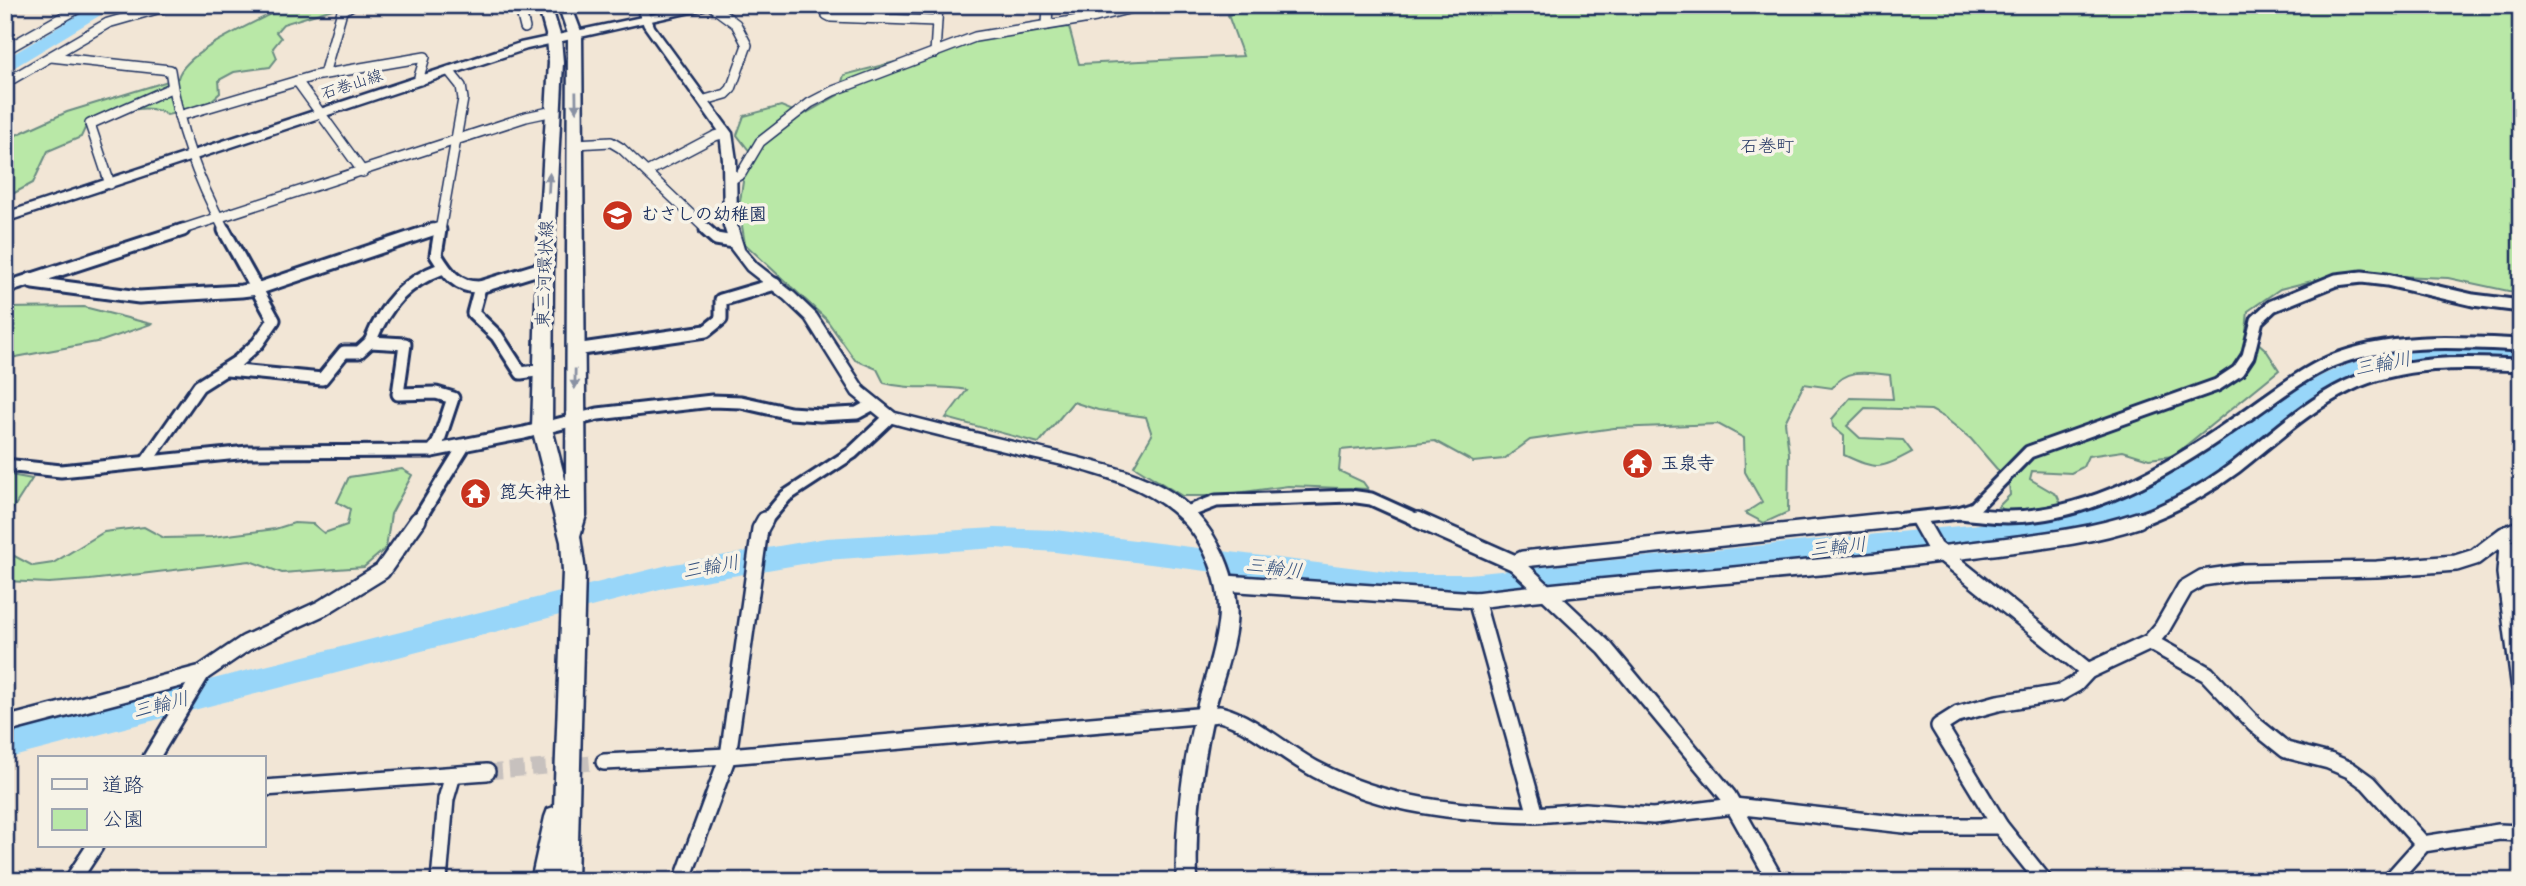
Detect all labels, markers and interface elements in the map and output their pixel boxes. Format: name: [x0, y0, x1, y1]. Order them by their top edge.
street label: 石巻山線: [318, 63, 386, 107]
one-way arrow: [570, 91, 581, 113]
district label: 石巻町: [1740, 133, 1794, 162]
one-way arrow: [544, 172, 555, 194]
school or university icon: むさしの幼稚園: [601, 198, 635, 232]
place label: むさしの幼稚園: [641, 201, 767, 230]
street label: 東三河環状線: [530, 220, 562, 328]
water label: 三輪川: [2352, 345, 2414, 385]
one-way arrow: [569, 368, 580, 390]
temple icon: 玉泉寺: [1621, 447, 1655, 481]
place label: 玉泉寺: [1661, 450, 1715, 479]
temple icon: 箆矢神社: [459, 476, 493, 510]
place label: 箆矢神社: [499, 479, 571, 508]
water label: 三輪川: [1808, 530, 1868, 566]
water label: 三輪川: [680, 548, 742, 588]
water label: 三輪川: [1244, 551, 1304, 587]
water label: 三輪川: [130, 685, 192, 727]
legend: [38, 756, 266, 848]
text: 道路: [102, 770, 144, 803]
text: 公園: [102, 804, 144, 837]

